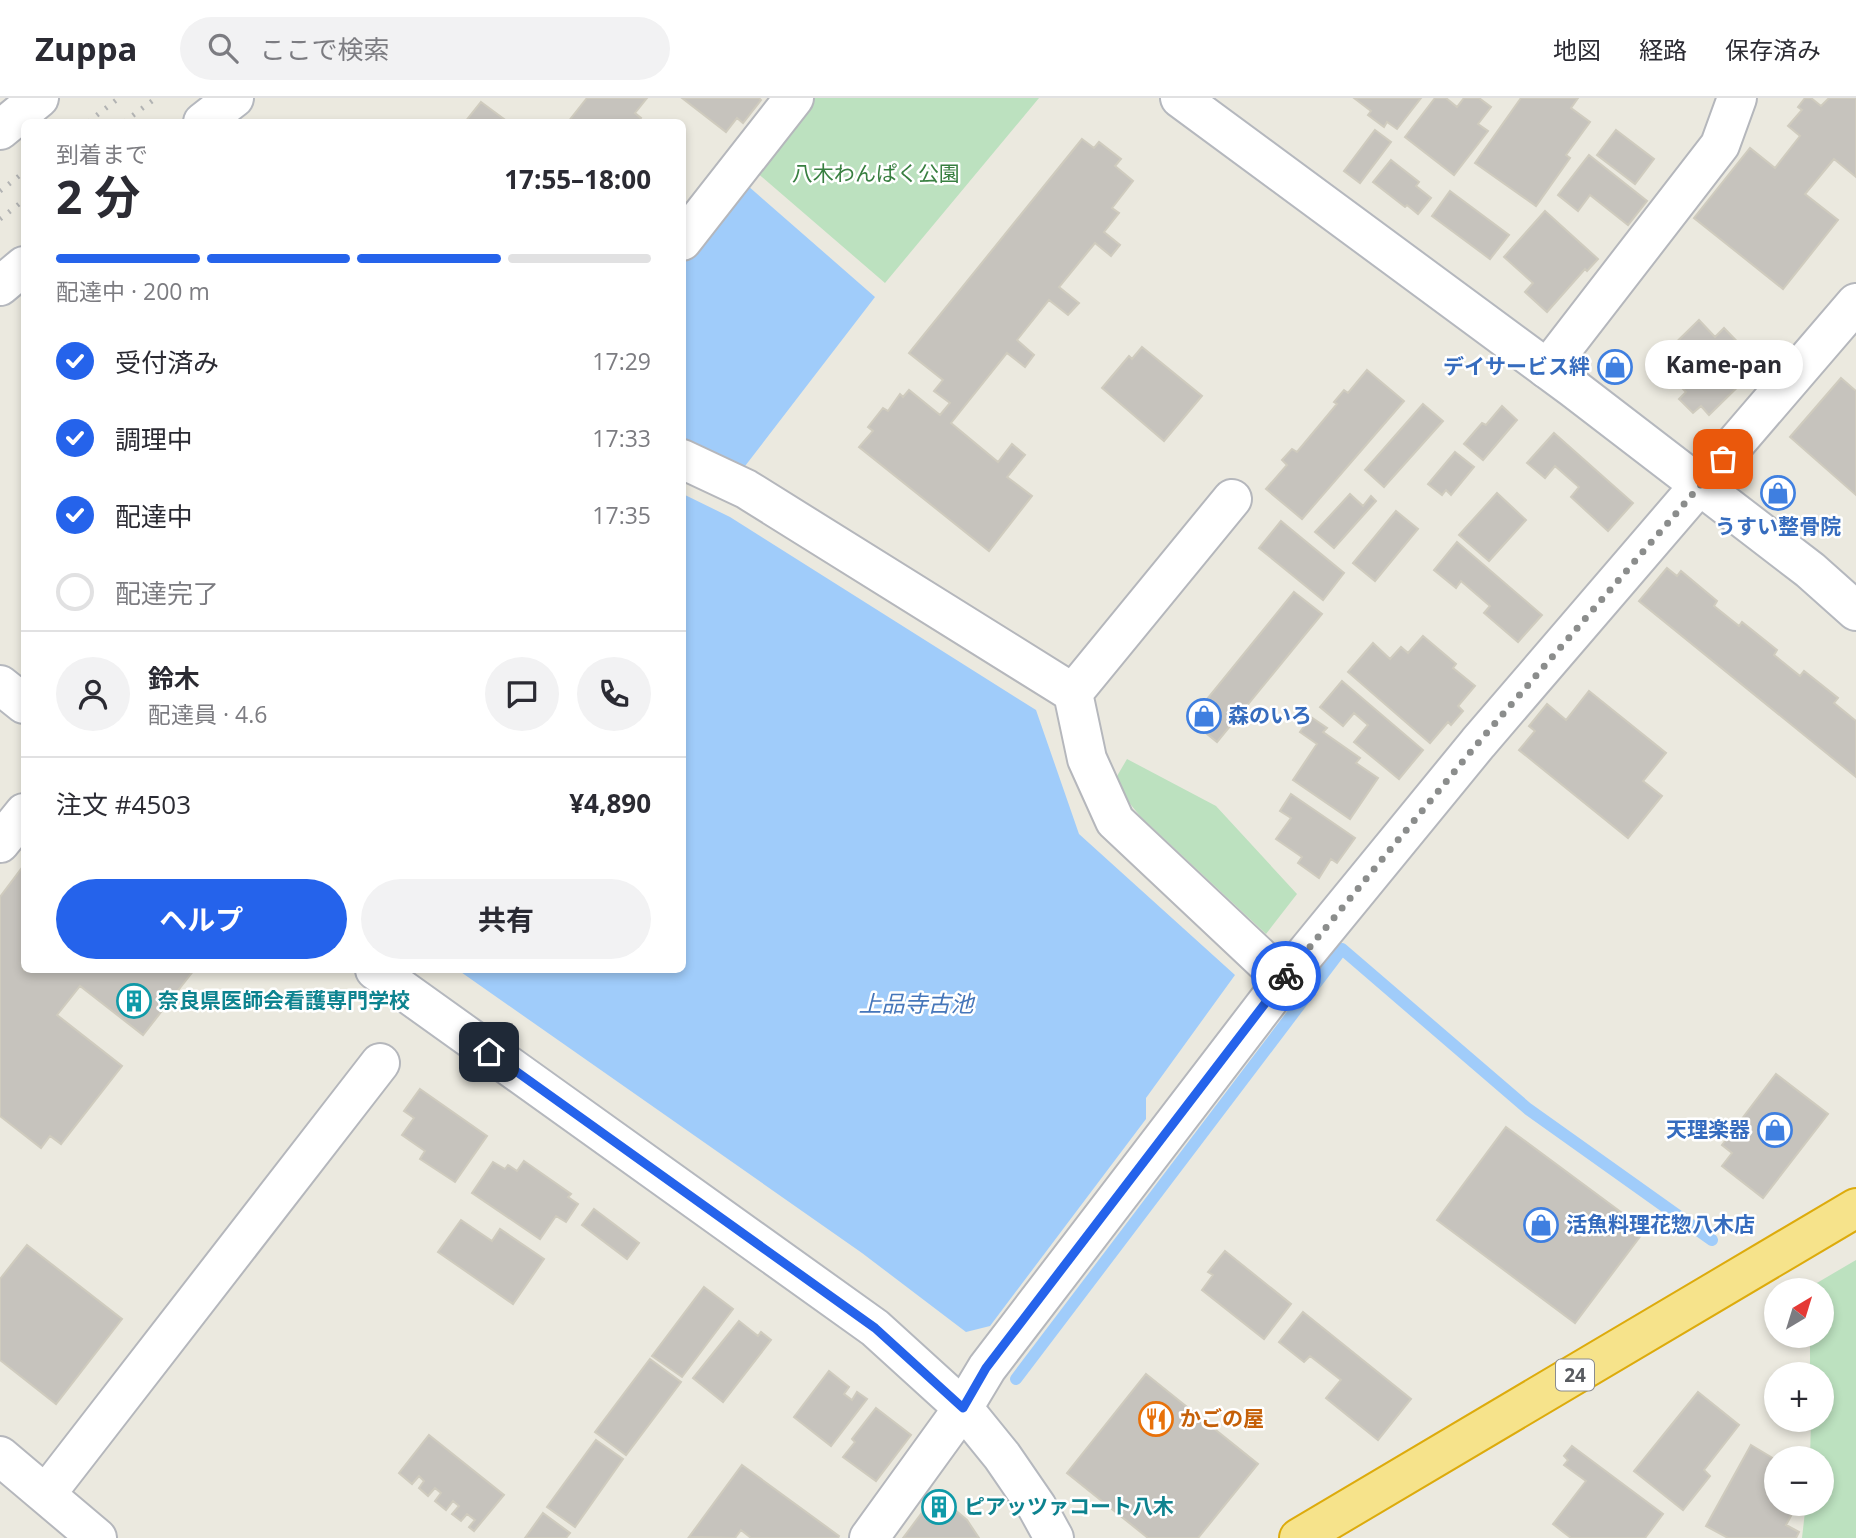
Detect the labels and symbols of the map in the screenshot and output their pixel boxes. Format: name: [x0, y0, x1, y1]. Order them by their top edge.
park label: 八木わんぱく公園: [792, 159, 960, 187]
callout: Kame-pan: [1644, 340, 1802, 389]
shop icon: デイサービス絆: [1596, 348, 1634, 386]
place label: デイサービス絆: [1443, 352, 1590, 380]
pin: [1693, 429, 1753, 489]
shop icon: うすい整骨院: [1759, 474, 1797, 512]
place label: うすい整骨院: [1715, 512, 1841, 540]
shop icon: 森のいろ: [1185, 697, 1223, 735]
place label: 森のいろ: [1228, 701, 1312, 729]
courier: [1251, 941, 1321, 1011]
building icon: 奈良県医師会看護専門学校: [115, 982, 153, 1020]
place label: 奈良県医師会看護専門学校: [158, 986, 410, 1014]
water label: 上品寺古池: [859, 987, 976, 1019]
pin: [459, 1022, 519, 1082]
shop icon: 天理楽器: [1756, 1111, 1794, 1149]
place label: 天理楽器: [1666, 1115, 1750, 1143]
shop icon: 活魚料理花惣八木店: [1522, 1206, 1560, 1244]
place label: 活魚料理花惣八木店: [1566, 1210, 1755, 1238]
north arrow: [1764, 1278, 1834, 1348]
road number: 24: [1556, 1359, 1594, 1390]
restaurant icon: かごの屋: [1137, 1400, 1175, 1438]
place label: かごの屋: [1180, 1404, 1264, 1432]
building icon: ピアッツァコート八木: [920, 1488, 958, 1526]
place label: ピアッツァコート八木: [964, 1492, 1174, 1520]

